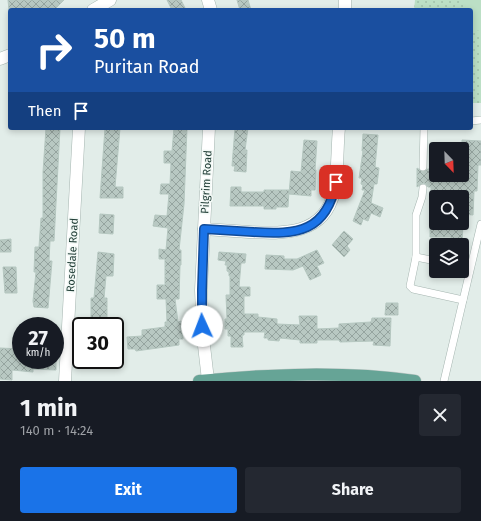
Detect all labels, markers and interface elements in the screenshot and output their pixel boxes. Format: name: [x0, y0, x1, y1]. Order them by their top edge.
text: 50 m: [94, 22, 156, 55]
icon: right: [28, 24, 80, 76]
text: Puritan Road: [94, 56, 199, 78]
icon: arrive: [70, 100, 92, 122]
text: Then: [28, 102, 62, 120]
north arrow: [429, 142, 469, 182]
map controls: [429, 142, 469, 278]
street label: Pilgrim Road: [198, 150, 215, 214]
pin: [319, 165, 353, 199]
icon: arrive: [325, 171, 347, 193]
button: search: [429, 190, 469, 230]
street label: Rosedale Road: [64, 218, 81, 292]
button: layers: [429, 238, 469, 278]
position arrow: [181, 305, 223, 347]
speed limit sign: 30: [72, 317, 124, 369]
text: 27: [28, 326, 48, 350]
text: km/h: [26, 347, 50, 359]
text: 1 min: [20, 394, 78, 422]
button: close: [419, 394, 461, 436]
text: 140 m · 14:24: [20, 423, 93, 438]
button: Exit: [20, 467, 237, 513]
button: Share: [245, 467, 461, 513]

